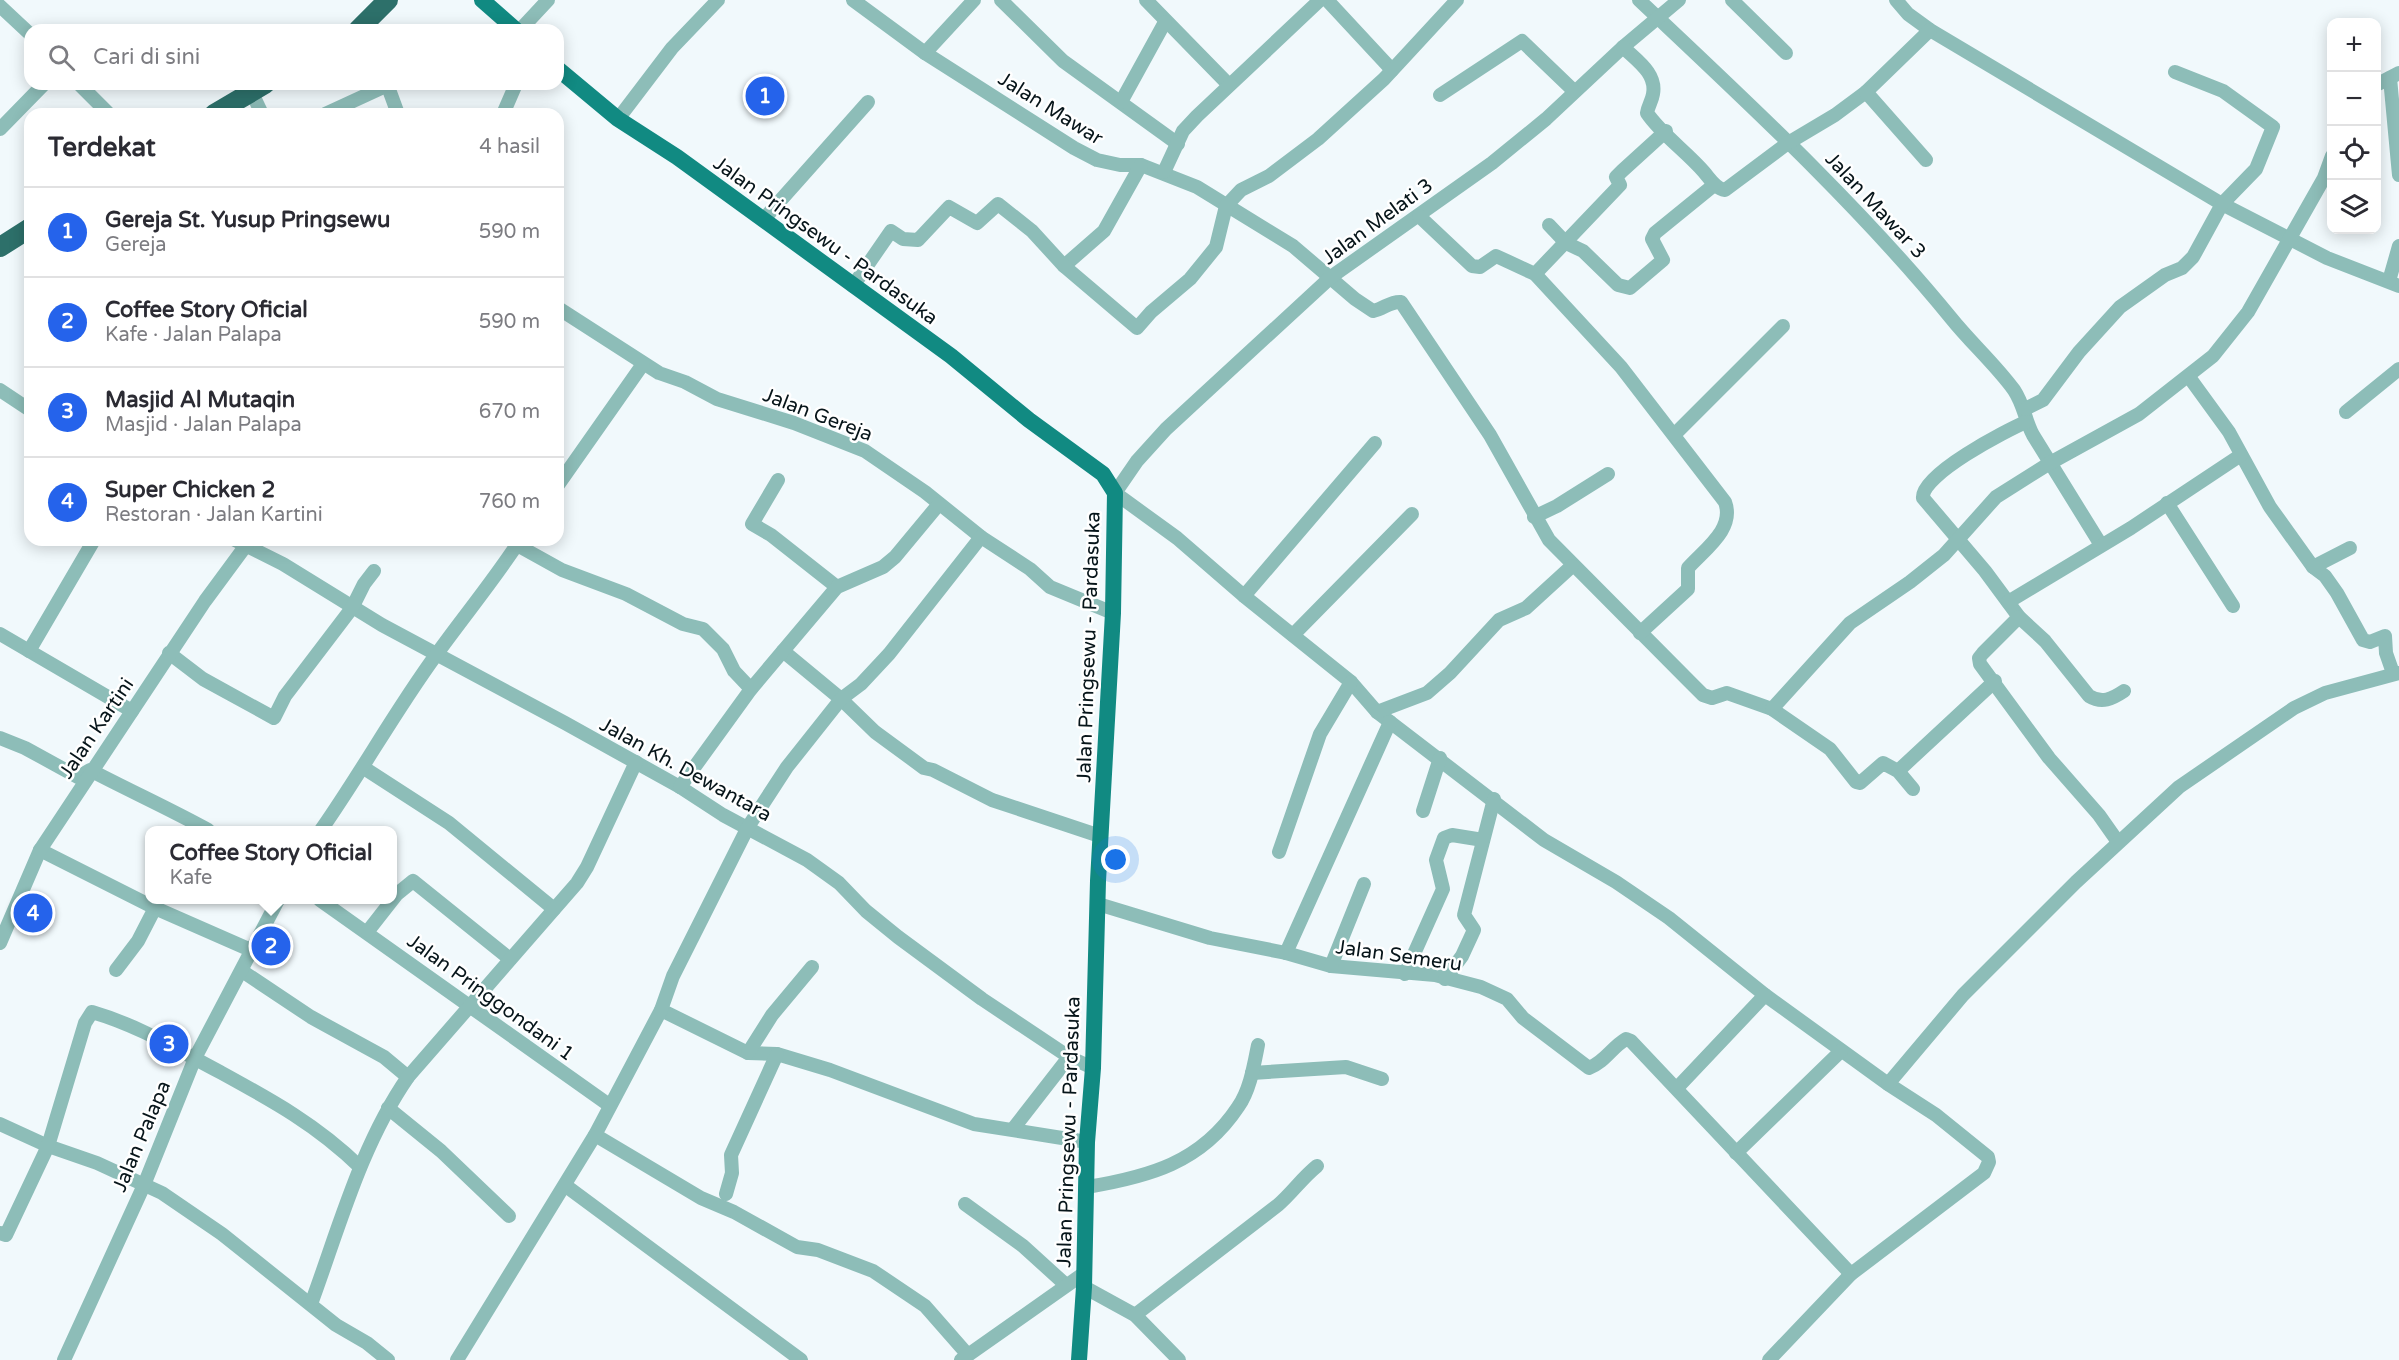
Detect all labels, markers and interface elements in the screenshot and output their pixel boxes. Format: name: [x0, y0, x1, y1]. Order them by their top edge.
map controls: [2327, 18, 2381, 234]
button: +: [2327, 18, 2381, 72]
search box: [24, 24, 564, 90]
icon: search: [45, 41, 78, 74]
text: Cari di sini: [93, 44, 200, 70]
street label: Jalan Mawar: [994, 67, 1108, 151]
button: −: [2327, 72, 2381, 126]
pin: 1: [746, 74, 784, 118]
button: locate: [2327, 126, 2381, 180]
text: Terdekat: [48, 132, 156, 163]
text: 4 hasil: [479, 135, 540, 159]
street label: Jalan Mawar 3: [1820, 147, 1931, 264]
street label: Jalan Pringsewu - Pardasuka: [709, 151, 942, 330]
street label: Jalan Melati 3: [1318, 174, 1438, 270]
button: layers: [2327, 180, 2381, 234]
text: Gereja St. Yusup Pringsewu: [105, 207, 390, 233]
text: 1: [61, 220, 74, 244]
text: 590 m: [479, 220, 540, 244]
text: Gereja: [105, 233, 166, 257]
text: Coffee Story Oficial: [105, 297, 308, 323]
text: 2: [61, 310, 74, 334]
text: 590 m: [479, 310, 540, 334]
text: Kafe · Jalan Palapa: [105, 323, 282, 347]
street label: Jalan Gereja: [759, 383, 876, 447]
text: Masjid Al Mutaqin: [105, 387, 295, 413]
text: 3: [61, 400, 74, 424]
text: 670 m: [479, 400, 540, 424]
text: Masjid · Jalan Palapa: [105, 413, 302, 437]
text: Super Chicken 2: [105, 477, 275, 503]
text: 4: [61, 490, 74, 514]
text: 760 m: [479, 490, 540, 514]
text: Restoran · Jalan Kartini: [105, 503, 323, 527]
street label: Jalan Pringsewu - Pardasuka: [1072, 511, 1106, 783]
street label: Jalan Kartini: [54, 674, 139, 783]
street label: Jalan Kh. Dewantara: [595, 713, 776, 827]
popup: [145, 826, 397, 904]
text: Coffee Story Oficial: [170, 840, 372, 866]
your location: [1101, 845, 1130, 874]
text: Kafe: [170, 866, 212, 890]
pin: 4: [14, 890, 52, 936]
pin: 2: [252, 924, 290, 968]
street label: Jalan Pringgondani 1: [402, 929, 579, 1066]
street label: Jalan Semeru: [1334, 935, 1464, 977]
street label: Jalan Pringsewu - Pardasuka: [1052, 996, 1086, 1268]
pin: 3: [150, 1022, 188, 1066]
street label: Jalan Palapa: [108, 1077, 176, 1196]

